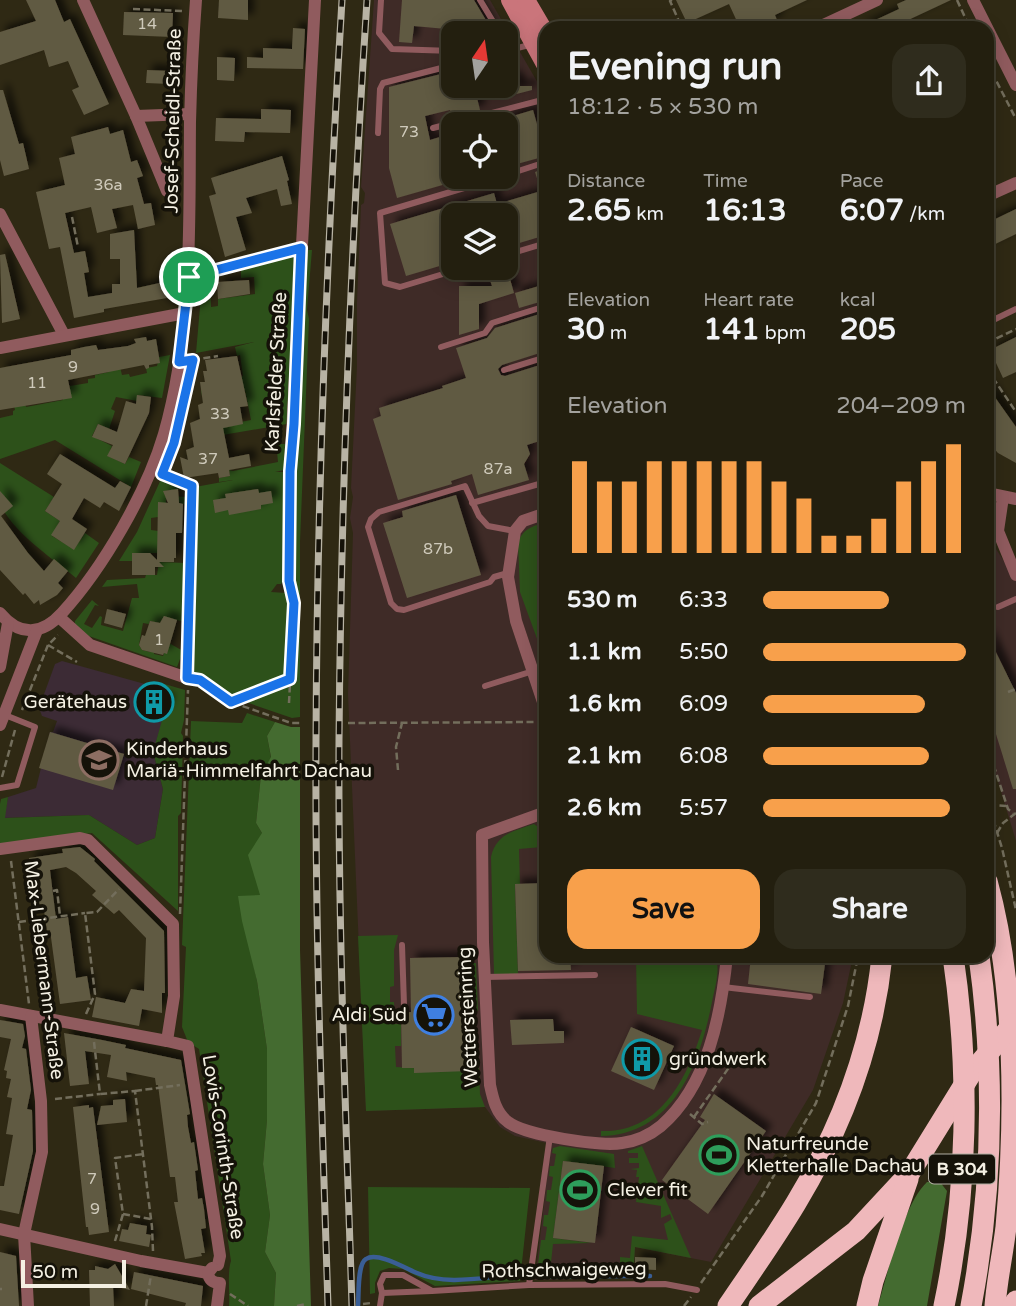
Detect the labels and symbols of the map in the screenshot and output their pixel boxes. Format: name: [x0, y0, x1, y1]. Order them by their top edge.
house number: 14: [137, 14, 157, 34]
north arrow: [441, 21, 518, 98]
street label: Josef-Scheidl-Straße: [160, 28, 186, 214]
house number: 73: [399, 122, 419, 142]
house number: 36a: [93, 175, 123, 195]
pin: [159, 247, 219, 307]
street label: Karlsfelder Straße: [261, 291, 291, 453]
house number: 9: [68, 357, 78, 377]
house number: 11: [27, 373, 47, 393]
house number: 33: [210, 404, 230, 424]
house number: 37: [198, 449, 218, 469]
house number: 87a: [483, 459, 513, 479]
house number: 87b: [423, 539, 453, 559]
house number: 1: [154, 630, 164, 650]
building icon: Gerätehaus: [133, 681, 175, 723]
place label: Gerätehaus: [23, 691, 127, 713]
place label: Kinderhaus Mariä-Himmelfahrt Dachau: [126, 738, 372, 782]
school or university icon: Kinderhaus Mariä-Himmelfahrt Dachau: [78, 739, 120, 781]
street label: Max-Liebermann-Straße: [20, 859, 68, 1081]
street label: Wettersteinring: [453, 946, 483, 1088]
supermarket icon: Aldi Süd: [413, 994, 455, 1036]
place label: Aldi Süd: [331, 1004, 407, 1026]
building icon: gründwerk: [621, 1038, 663, 1080]
place label: gründwerk: [669, 1048, 767, 1070]
street label: Lovis-Corinth-Straße: [198, 1053, 248, 1241]
place label: Naturfreunde Kletterhalle Dachau: [746, 1133, 923, 1177]
sports icon: Naturfreunde Kletterhalle Dachau: [698, 1134, 740, 1176]
road number: B 304: [929, 1154, 995, 1184]
house number: 7: [87, 1169, 97, 1189]
sports icon: Clever fit: [559, 1169, 601, 1211]
place label: Clever fit: [607, 1179, 688, 1201]
house number: 9: [90, 1199, 100, 1219]
scale bar: [21, 1257, 126, 1289]
street label: Rothschwaigeweg: [481, 1258, 647, 1282]

